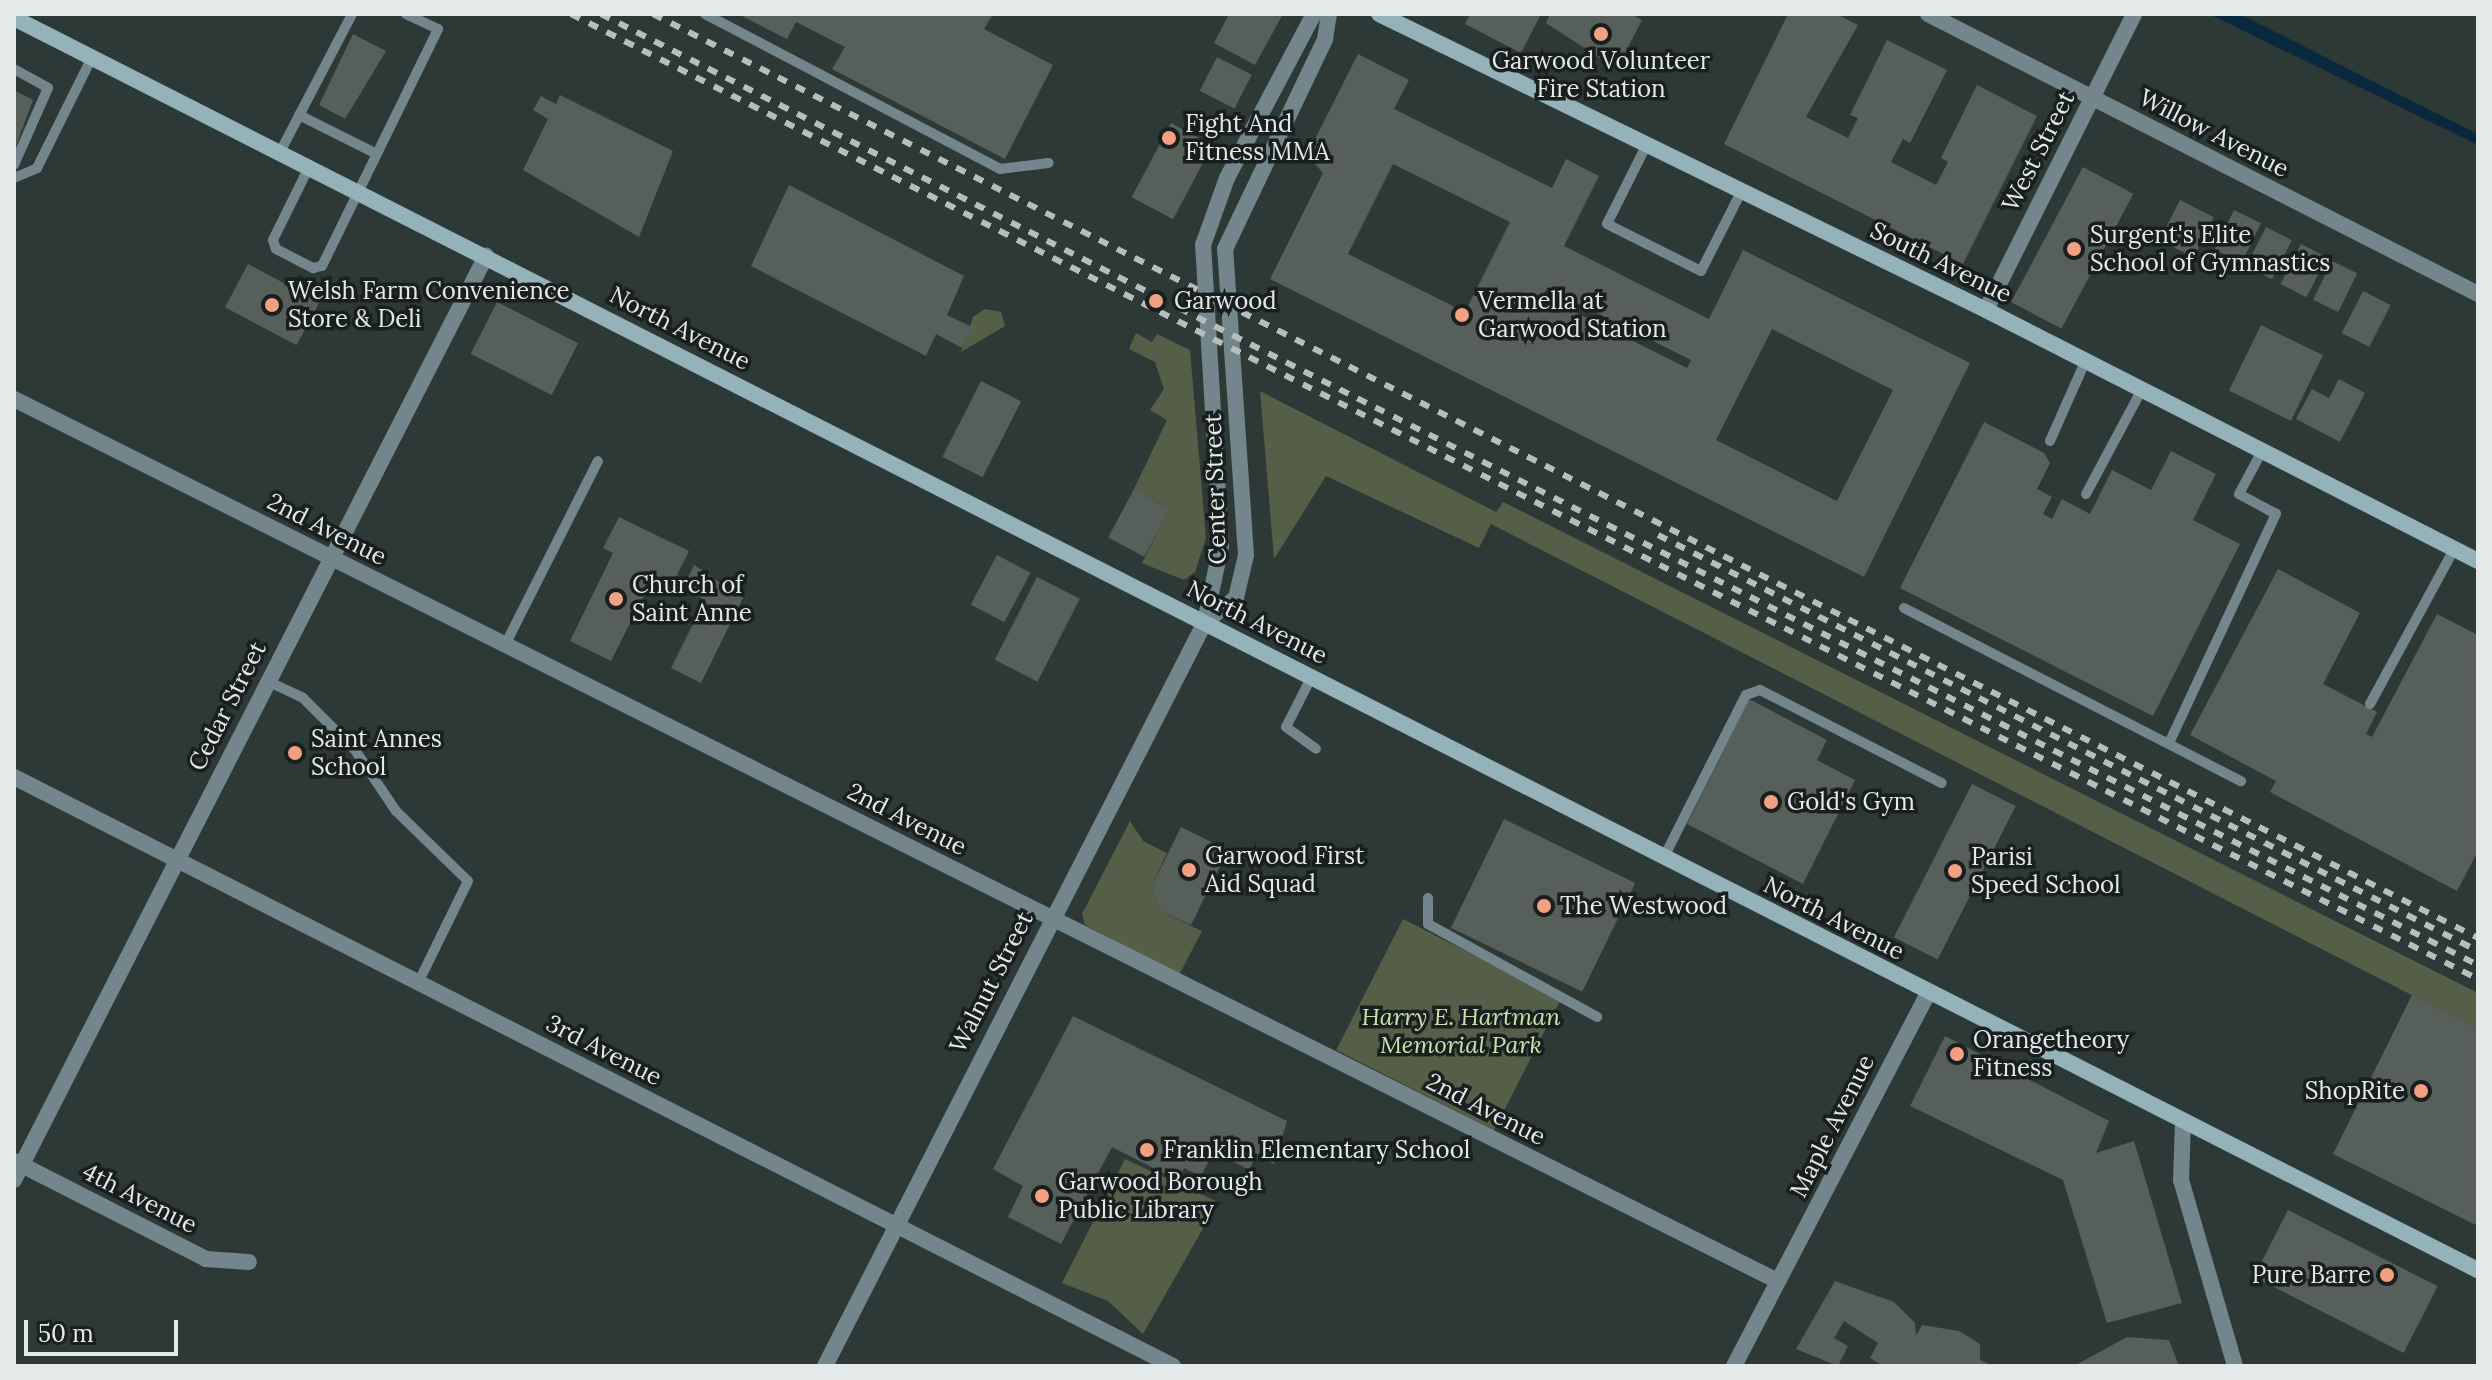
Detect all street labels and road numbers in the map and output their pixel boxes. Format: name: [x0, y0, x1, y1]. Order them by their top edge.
street label: Willow Avenue: [2134, 83, 2294, 183]
street label: West Street: [1996, 86, 2080, 216]
street label: South Avenue: [1866, 215, 2016, 309]
street label: North Avenue: [605, 280, 755, 376]
street label: Center Street: [1198, 413, 1232, 565]
street label: 2nd Avenue: [263, 487, 391, 571]
street label: North Avenue: [1182, 574, 1332, 670]
street label: Cedar Street: [182, 637, 272, 775]
street label: 2nd Avenue: [843, 777, 971, 861]
street label: North Avenue: [1759, 870, 1909, 966]
street label: Walnut Street: [943, 907, 1039, 1057]
street label: 3rd Avenue: [541, 1009, 667, 1091]
street label: Maple Avenue: [1784, 1050, 1880, 1202]
street label: 2nd Avenue: [1422, 1067, 1550, 1151]
street label: 4th Avenue: [78, 1157, 202, 1239]

